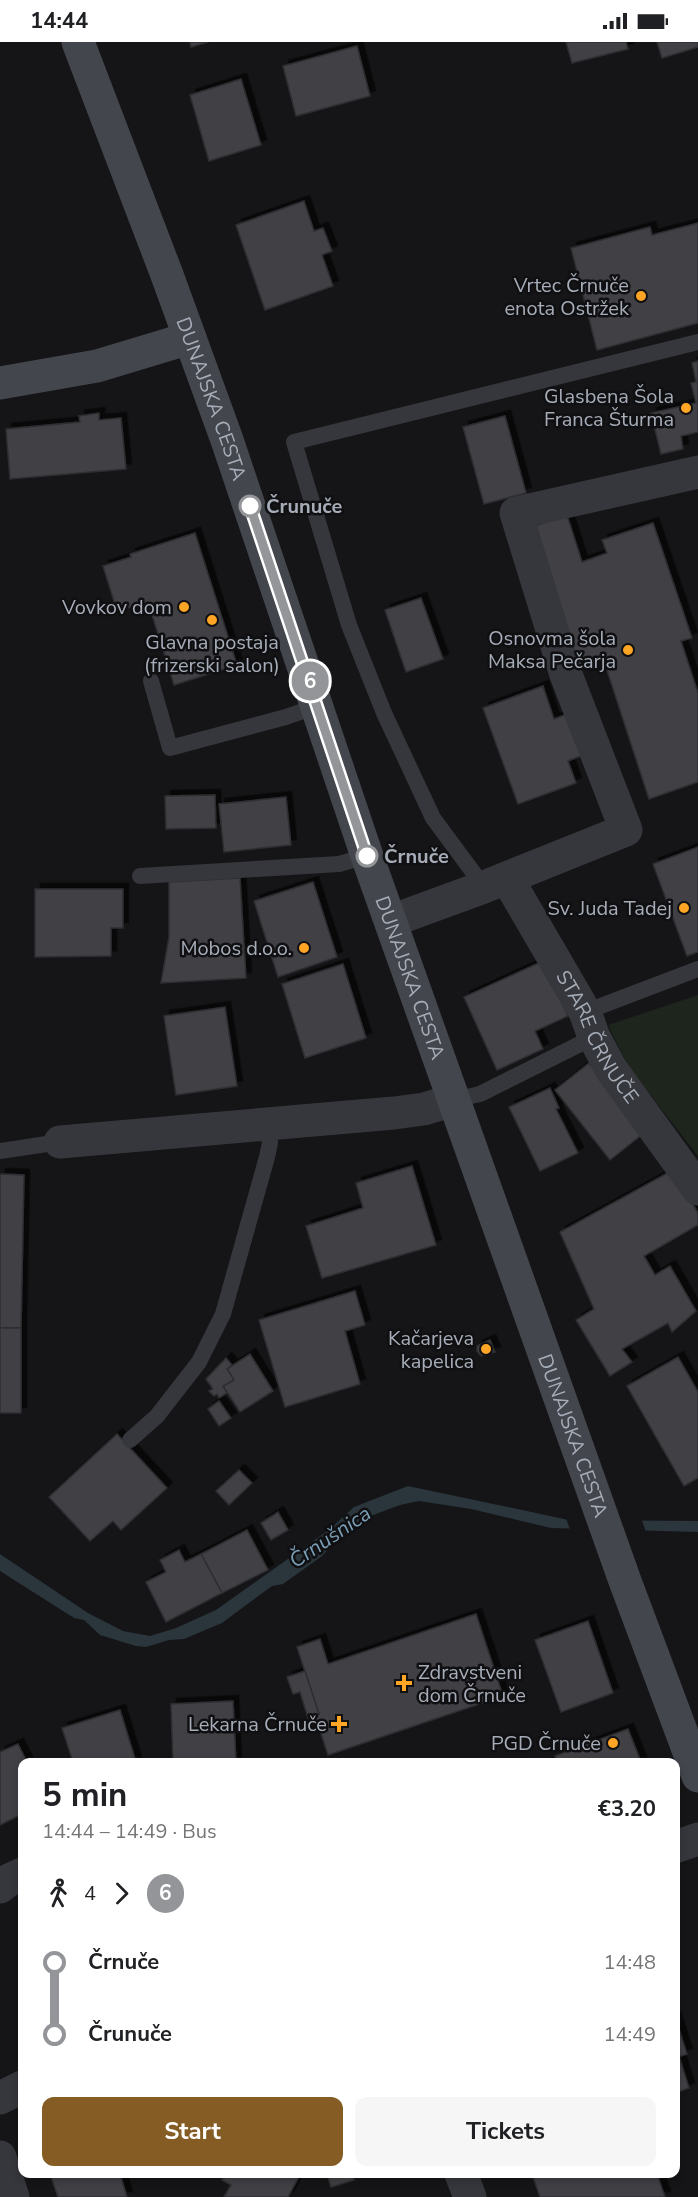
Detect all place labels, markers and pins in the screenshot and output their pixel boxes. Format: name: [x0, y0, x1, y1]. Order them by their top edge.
place label: Vrtec Črnuče enota Ostržek: [504, 272, 630, 322]
marker: Vrtec Črnuče enota Ostržek: [634, 289, 648, 303]
place label: Glasbena Šola Franca Šturma: [544, 383, 674, 433]
marker: Glasbena Šola Franca Šturma: [679, 401, 693, 415]
place label: Črunuče: [266, 493, 343, 520]
marker: Črunuče: [239, 495, 261, 517]
place label: Vovkov dom: [61, 594, 172, 621]
marker: Vovkov dom: [177, 600, 191, 614]
marker: Glavna postaja (frizerski salon): [205, 613, 219, 627]
place label: Osnovma šola Maksa Pečarja: [488, 625, 616, 675]
place label: Glavna postaja (frizerski salon): [144, 629, 280, 679]
marker: Osnovma šola Maksa Pečarja: [621, 643, 635, 657]
place label: Črnuče: [384, 843, 449, 870]
marker: Črnuče: [356, 845, 378, 867]
place label: Sv. Juda Tadej: [548, 895, 672, 922]
marker: Sv. Juda Tadej: [677, 901, 691, 915]
place label: Mobos d.o.o.: [180, 935, 292, 962]
marker: Mobos d.o.o.: [297, 941, 311, 955]
place label: Kačarjeva kapelica: [388, 1325, 474, 1375]
marker: Kačarjeva kapelica: [479, 1342, 493, 1356]
place label: Zdravstveni dom Črnuče: [418, 1659, 526, 1709]
marker: Zdravstveni dom Črnuče: [395, 1674, 413, 1692]
place label: Lekarna Črnuče: [188, 1711, 327, 1738]
marker: Lekarna Črnuče: [332, 1717, 346, 1731]
place label: PGD Črnuče: [491, 1730, 601, 1757]
marker: PGD Črnuče: [606, 1736, 620, 1750]

